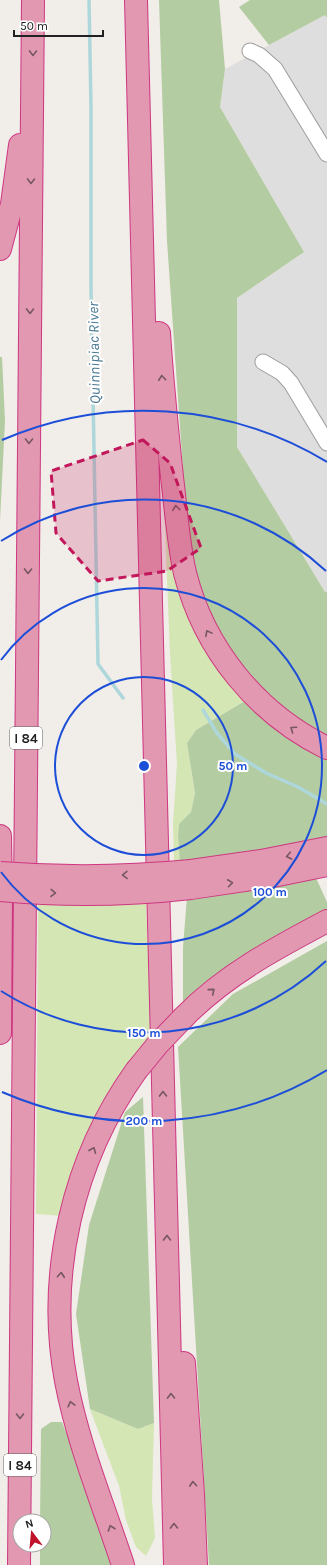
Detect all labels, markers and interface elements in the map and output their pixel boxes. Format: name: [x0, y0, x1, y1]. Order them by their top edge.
scale bar: [14, 12, 103, 38]
text: 50 m: [20, 19, 48, 33]
one-way arrow: [28, 50, 37, 56]
one-way arrow: [27, 178, 35, 184]
water label: Quinnipiac River: [84, 301, 104, 404]
one-way arrow: [26, 308, 34, 314]
one-way arrow: [158, 375, 167, 381]
one-way arrow: [25, 438, 33, 444]
one-way arrow: [172, 505, 181, 511]
one-way arrow: [24, 568, 32, 574]
one-way arrow: [205, 629, 213, 637]
road number: I 84: [10, 727, 42, 749]
one-way arrow: [291, 727, 298, 734]
centre of rings: [137, 759, 151, 773]
text: 50 m: [219, 759, 248, 773]
one-way arrow: [286, 851, 292, 860]
one-way arrow: [122, 871, 128, 880]
one-way arrow: [227, 879, 233, 888]
text: 100 m: [253, 885, 287, 899]
one-way arrow: [50, 889, 56, 898]
one-way arrow: [208, 988, 215, 995]
text: 150 m: [127, 1026, 161, 1040]
one-way arrow: [159, 1091, 167, 1097]
text: 200 m: [126, 1114, 162, 1128]
one-way arrow: [88, 1146, 96, 1153]
one-way arrow: [163, 1235, 171, 1241]
one-way arrow: [57, 1272, 66, 1278]
one-way arrow: [167, 1393, 175, 1399]
one-way arrow: [67, 1401, 76, 1408]
one-way arrow: [16, 1413, 24, 1419]
road number: I 84: [4, 1454, 36, 1476]
one-way arrow: [188, 1481, 197, 1487]
north arrow: [12, 1513, 52, 1553]
text: N: [24, 1517, 35, 1531]
one-way arrow: [170, 1523, 178, 1529]
one-way arrow: [107, 1525, 116, 1532]

